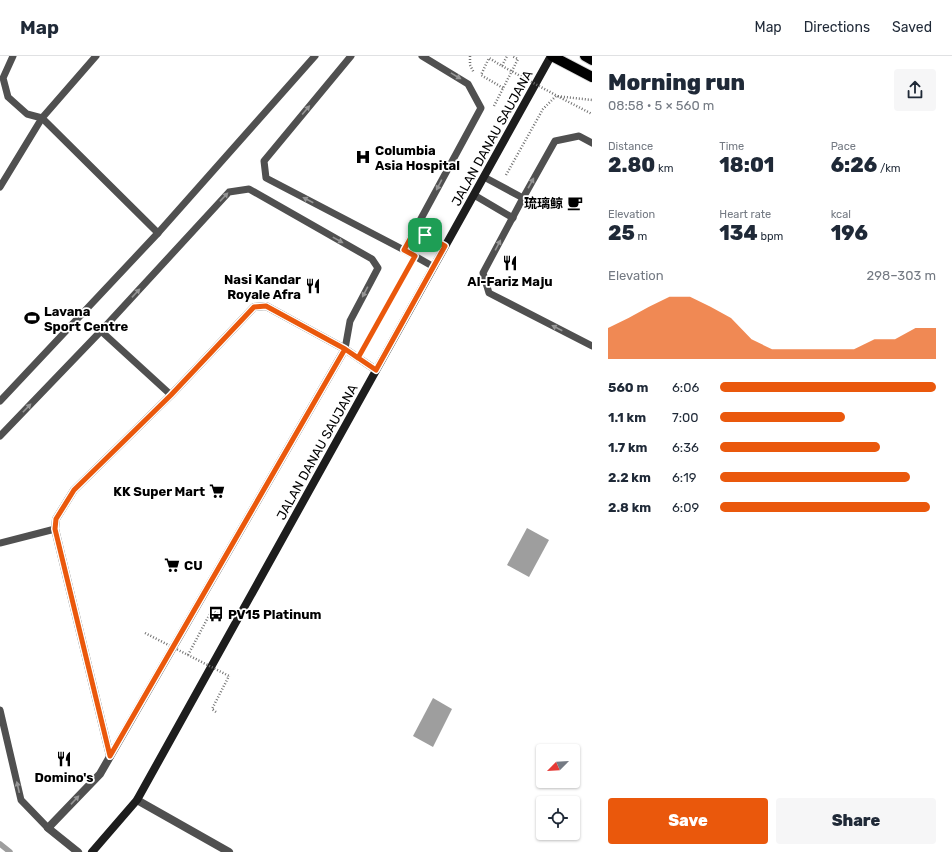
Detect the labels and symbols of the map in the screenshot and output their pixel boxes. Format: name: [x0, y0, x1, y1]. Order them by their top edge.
street label: JALAN DANAU SAUJANA: [448, 67, 536, 208]
one-way arrow: [450, 73, 462, 80]
one-way arrow: [302, 105, 311, 116]
place label: Columbia Asia Hospital: [375, 143, 460, 173]
hospital icon: Columbia Asia Hospital: [354, 148, 372, 166]
one-way arrow: [528, 177, 534, 189]
one-way arrow: [436, 179, 443, 191]
one-way arrow: [219, 193, 228, 202]
cafe icon: 琉璃鲸: [566, 194, 584, 212]
one-way arrow: [302, 196, 313, 203]
place label: 琉璃鲸: [524, 196, 563, 211]
pin: [408, 218, 442, 252]
one-way arrow: [332, 236, 344, 243]
one-way arrow: [495, 240, 501, 251]
restaurant icon: Al-Fariz Maju: [501, 254, 519, 272]
place label: Nasi Kandar Royale Afra: [224, 272, 301, 302]
place label: Al-Fariz Maju: [467, 274, 553, 289]
restaurant icon: Nasi Kandar Royale Afra: [304, 277, 322, 295]
one-way arrow: [362, 287, 369, 298]
one-way arrow: [131, 288, 140, 298]
place label: Lavana Sport Centre: [44, 304, 129, 334]
sports icon: Lavana Sport Centre: [23, 309, 41, 327]
one-way arrow: [551, 325, 563, 331]
street label: JALAN DANAU SAUJANA: [273, 381, 361, 522]
one-way arrow: [22, 403, 32, 413]
supermarket icon: KK Super Mart: [208, 482, 226, 500]
place label: KK Super Mart: [113, 484, 205, 499]
supermarket icon: CU: [163, 556, 181, 574]
place label: CU: [184, 558, 203, 573]
bus stop icon: PV15 Platinum: [207, 605, 225, 623]
place label: PV15 Platinum: [228, 607, 322, 622]
north arrow: [536, 744, 580, 788]
restaurant icon: Domino's: [55, 750, 73, 768]
place label: Domino's: [35, 770, 93, 785]
one-way arrow: [15, 781, 21, 793]
one-way arrow: [70, 795, 80, 805]

